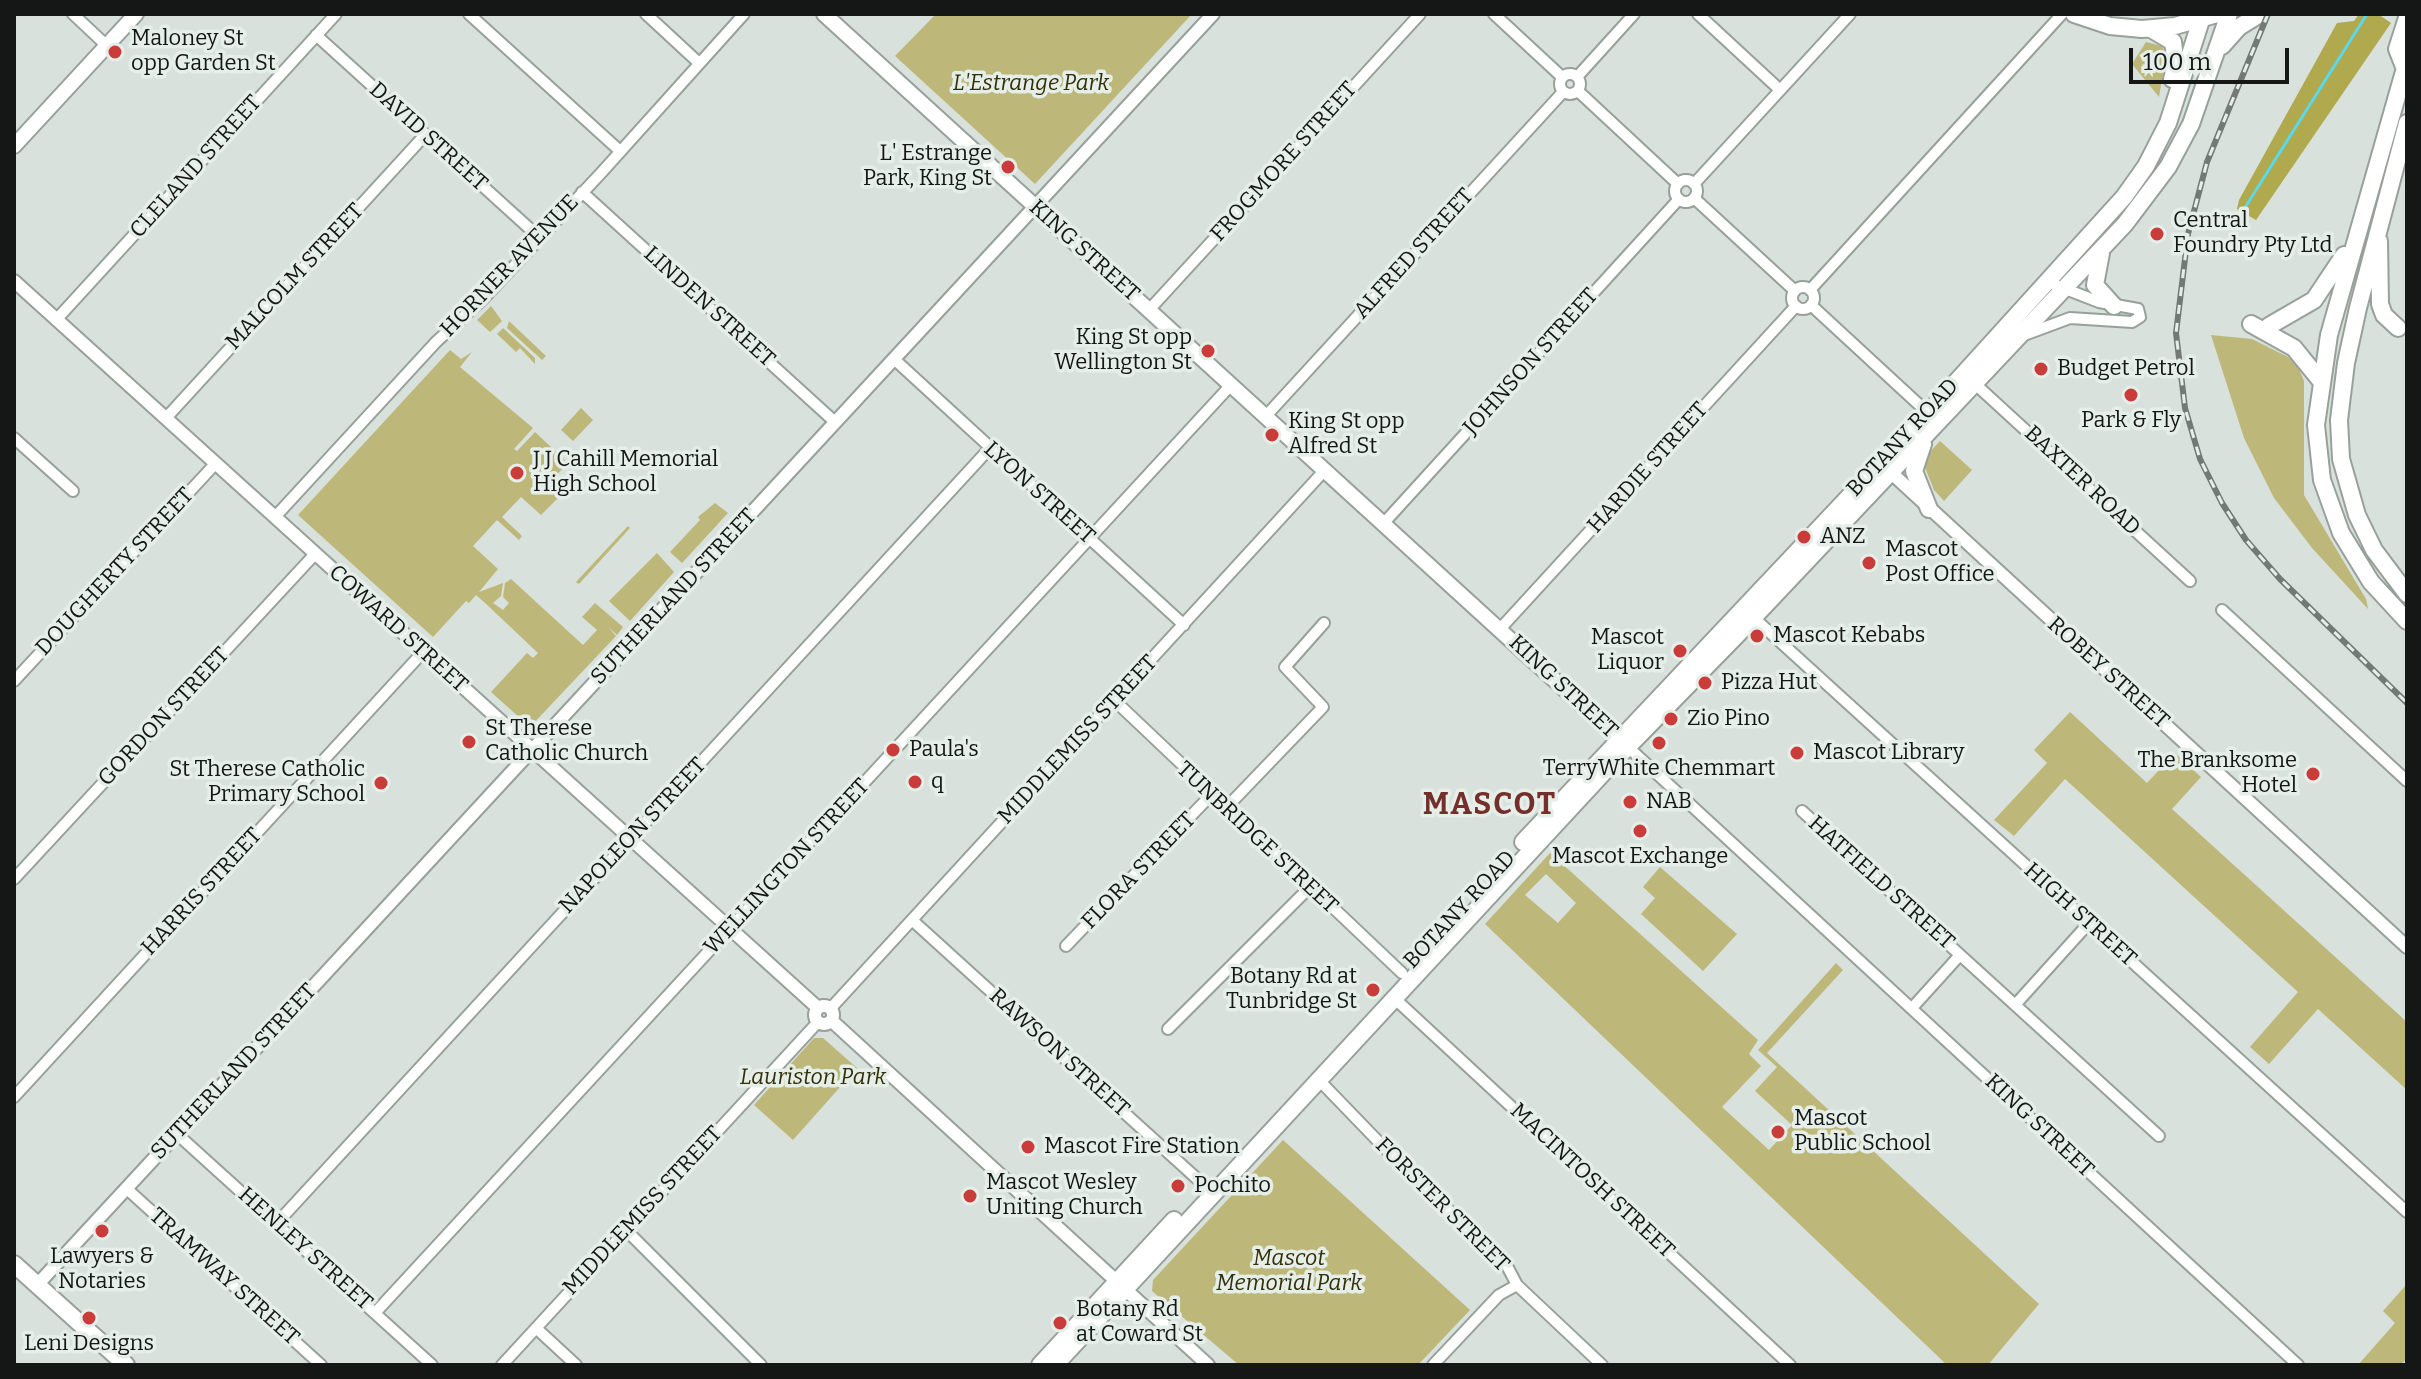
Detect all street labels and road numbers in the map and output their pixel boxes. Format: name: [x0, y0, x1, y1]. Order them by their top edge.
street label: DAVID STREET: [363, 77, 493, 197]
street label: FROGMORE STREET: [1205, 77, 1363, 247]
street label: CLELAND STREET: [125, 90, 267, 244]
street label: ALFRED STREET: [1349, 184, 1479, 324]
street label: HORNER AVENUE: [435, 189, 585, 343]
street label: KING STREET: [1023, 195, 1145, 307]
street label: MALCOLM STREET: [221, 199, 369, 355]
street label: LINDEN STREET: [638, 241, 780, 373]
street label: JOHNSON STREET: [1458, 283, 1604, 441]
street label: BOTANY ROAD: [1842, 374, 1964, 502]
street label: HARDIE STREET: [1582, 397, 1714, 539]
street label: BAXTER ROAD: [2019, 421, 2145, 541]
street label: LYON STREET: [978, 436, 1100, 550]
street label: DOUGHERTY STREET: [30, 483, 200, 661]
street label: SUTHERLAND STREET: [586, 504, 762, 690]
street label: COWARD STREET: [323, 560, 473, 698]
street label: ROBEY STREET: [2042, 612, 2174, 734]
street label: KING STREET: [1503, 630, 1623, 744]
street label: GORDON STREET: [93, 642, 235, 792]
street label: MIDDLEMISS STREET: [993, 650, 1163, 830]
street label: NAPOLEON STREET: [554, 753, 712, 919]
street label: TUNBRIDGE STREET: [1171, 756, 1343, 920]
street label: WELLINGTON STREET: [699, 774, 875, 960]
street label: FLORA STREET: [1077, 807, 1201, 935]
street label: HATFIELD STREET: [1803, 811, 1959, 955]
street label: HARRIS STREET: [136, 823, 268, 961]
street label: BOTANY ROAD: [1399, 846, 1521, 974]
street label: HIGH STREET: [2018, 858, 2142, 972]
street label: SUTHERLAND STREET: [146, 979, 322, 1165]
street label: RAWSON STREET: [984, 983, 1134, 1123]
street label: KING STREET: [1979, 1069, 2099, 1183]
street label: MACINTOSH STREET: [1504, 1098, 1680, 1264]
street label: MIDDLEMISS STREET: [558, 1121, 728, 1301]
street label: FORSTER STREET: [1369, 1132, 1515, 1278]
street label: HENLEY STREET: [233, 1182, 377, 1316]
street label: TRAMWAY STREET: [144, 1203, 304, 1351]

